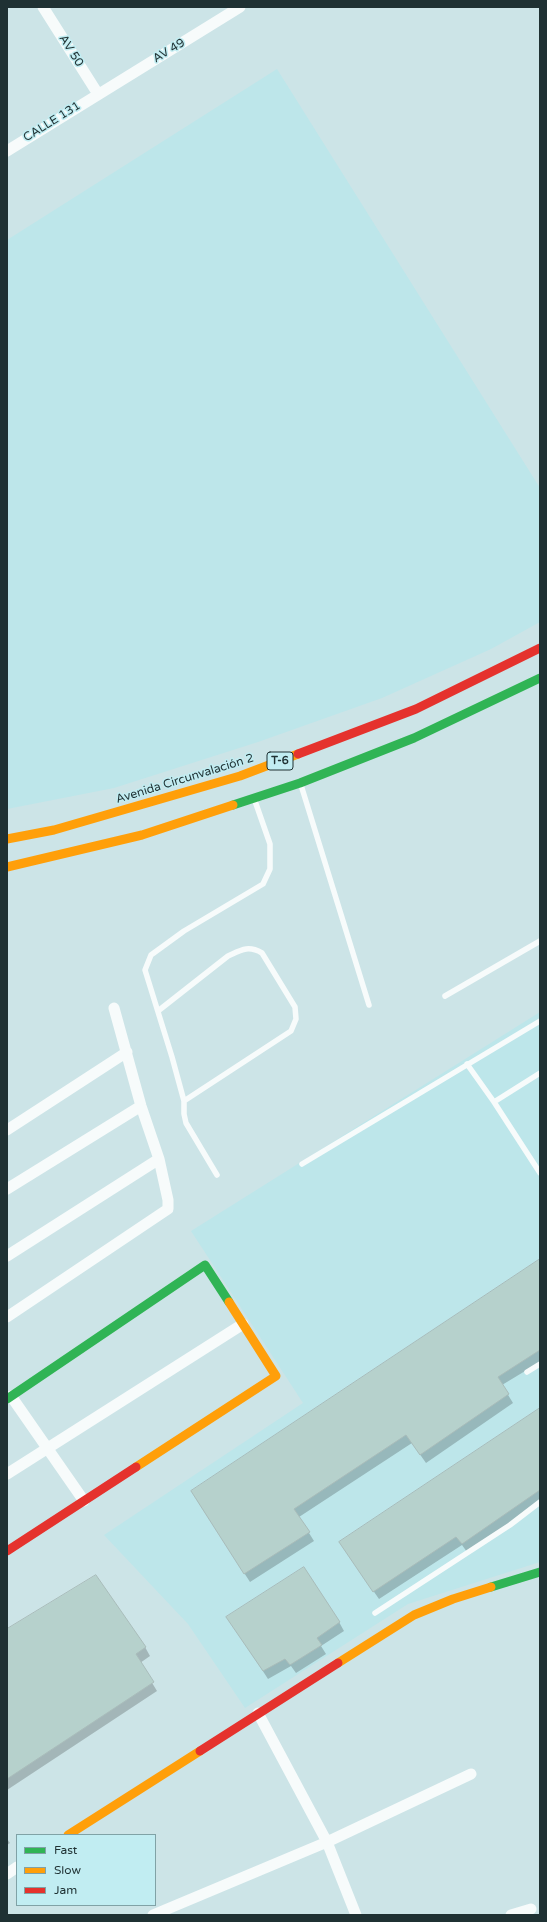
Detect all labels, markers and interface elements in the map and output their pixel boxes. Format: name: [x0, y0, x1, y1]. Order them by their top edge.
street label: AV 50: [56, 32, 86, 70]
street label: AV 49: [150, 36, 188, 66]
street label: CALLE 131: [21, 99, 83, 145]
street label: Avenida Circunvalación 2: [114, 751, 256, 807]
road number: T-6: [267, 752, 293, 770]
legend: [16, 1834, 156, 1906]
text: Fast: [54, 1843, 77, 1857]
text: Slow: [54, 1863, 81, 1877]
text: Jam: [54, 1883, 77, 1897]

